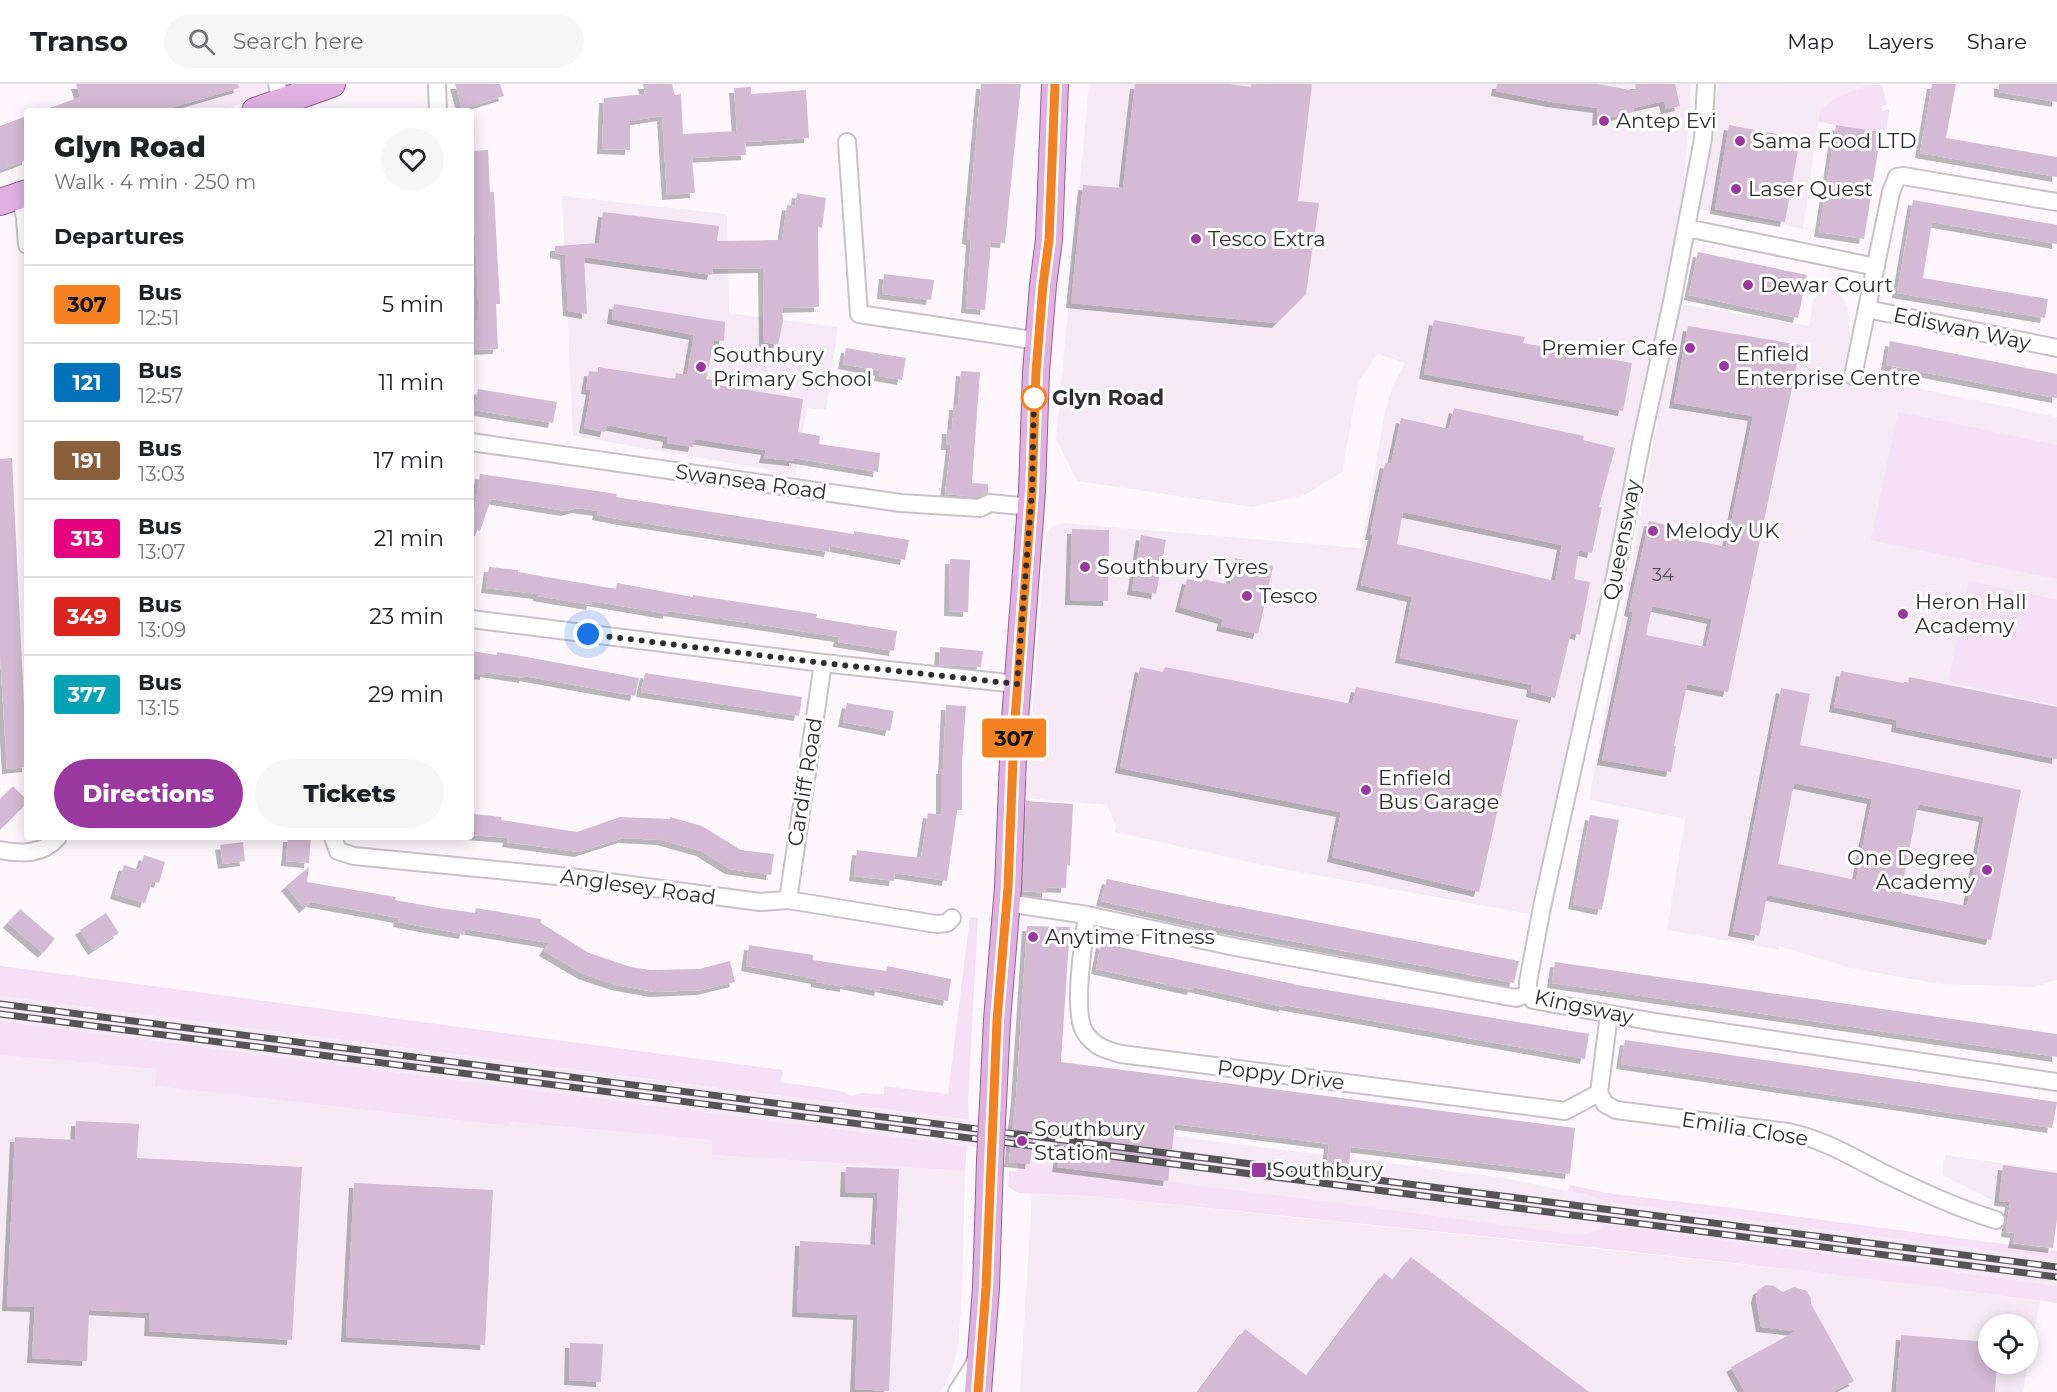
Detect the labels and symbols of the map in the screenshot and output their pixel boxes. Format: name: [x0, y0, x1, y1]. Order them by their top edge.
place label: Antep Evi: [1616, 108, 1717, 133]
marker: Antep Evi: [1597, 114, 1611, 128]
place label: Sama Food LTD: [1752, 128, 1917, 153]
marker: Sama Food LTD: [1733, 134, 1747, 148]
place label: Laser Quest: [1748, 176, 1873, 201]
marker: Laser Quest: [1729, 182, 1743, 196]
place label: Tesco Extra: [1208, 226, 1326, 251]
marker: Tesco Extra: [1189, 232, 1203, 246]
place label: Dewar Court: [1760, 272, 1893, 297]
marker: Dewar Court: [1741, 278, 1755, 292]
street label: Ediswan Way: [1891, 302, 2034, 355]
place label: Premier Cafe: [1541, 335, 1678, 360]
marker: Premier Cafe: [1683, 341, 1697, 355]
place label: Enfield Enterprise Centre: [1736, 341, 1921, 390]
place label: Southbury Primary School: [713, 342, 872, 391]
marker: Enfield Enterprise Centre: [1717, 359, 1731, 373]
marker: Southbury Primary School: [694, 360, 708, 374]
marker: Glyn Road: [1021, 385, 1047, 411]
place label: Glyn Road: [1052, 385, 1164, 410]
street label: Swansea Road: [674, 458, 828, 505]
street label: Queensway: [1598, 477, 1646, 603]
place label: Melody UK: [1665, 518, 1779, 543]
marker: Melody UK: [1646, 524, 1660, 538]
place label: Southbury Tyres: [1097, 554, 1268, 579]
marker: Southbury Tyres: [1078, 560, 1092, 574]
house number: 34: [1652, 564, 1674, 586]
place label: Tesco: [1259, 583, 1318, 608]
marker: Tesco: [1240, 589, 1254, 603]
place label: Heron Hall Academy: [1915, 589, 2027, 638]
marker: Heron Hall Academy: [1896, 607, 1910, 621]
your location: [573, 619, 603, 649]
street label: Cardiff Road: [782, 716, 827, 848]
line badge: 307: [980, 718, 1048, 758]
place label: Enfield Bus Garage: [1378, 765, 1499, 814]
marker: Enfield Bus Garage: [1359, 783, 1373, 797]
place label: One Degree Academy: [1847, 845, 1976, 894]
street label: Anglesey Road: [559, 863, 717, 910]
marker: One Degree Academy: [1980, 863, 1994, 877]
place label: Anytime Fitness: [1045, 924, 1215, 949]
marker: Anytime Fitness: [1026, 930, 1040, 944]
street label: Kingsway: [1532, 984, 1637, 1029]
street label: Poppy Drive: [1216, 1054, 1346, 1095]
street label: Emilia Close: [1680, 1106, 1810, 1151]
place label: Southbury Station: [1034, 1116, 1146, 1165]
marker: Southbury Station: [1015, 1134, 1029, 1148]
place label: Southbury: [1272, 1157, 1384, 1182]
marker: Southbury: [1250, 1161, 1268, 1179]

